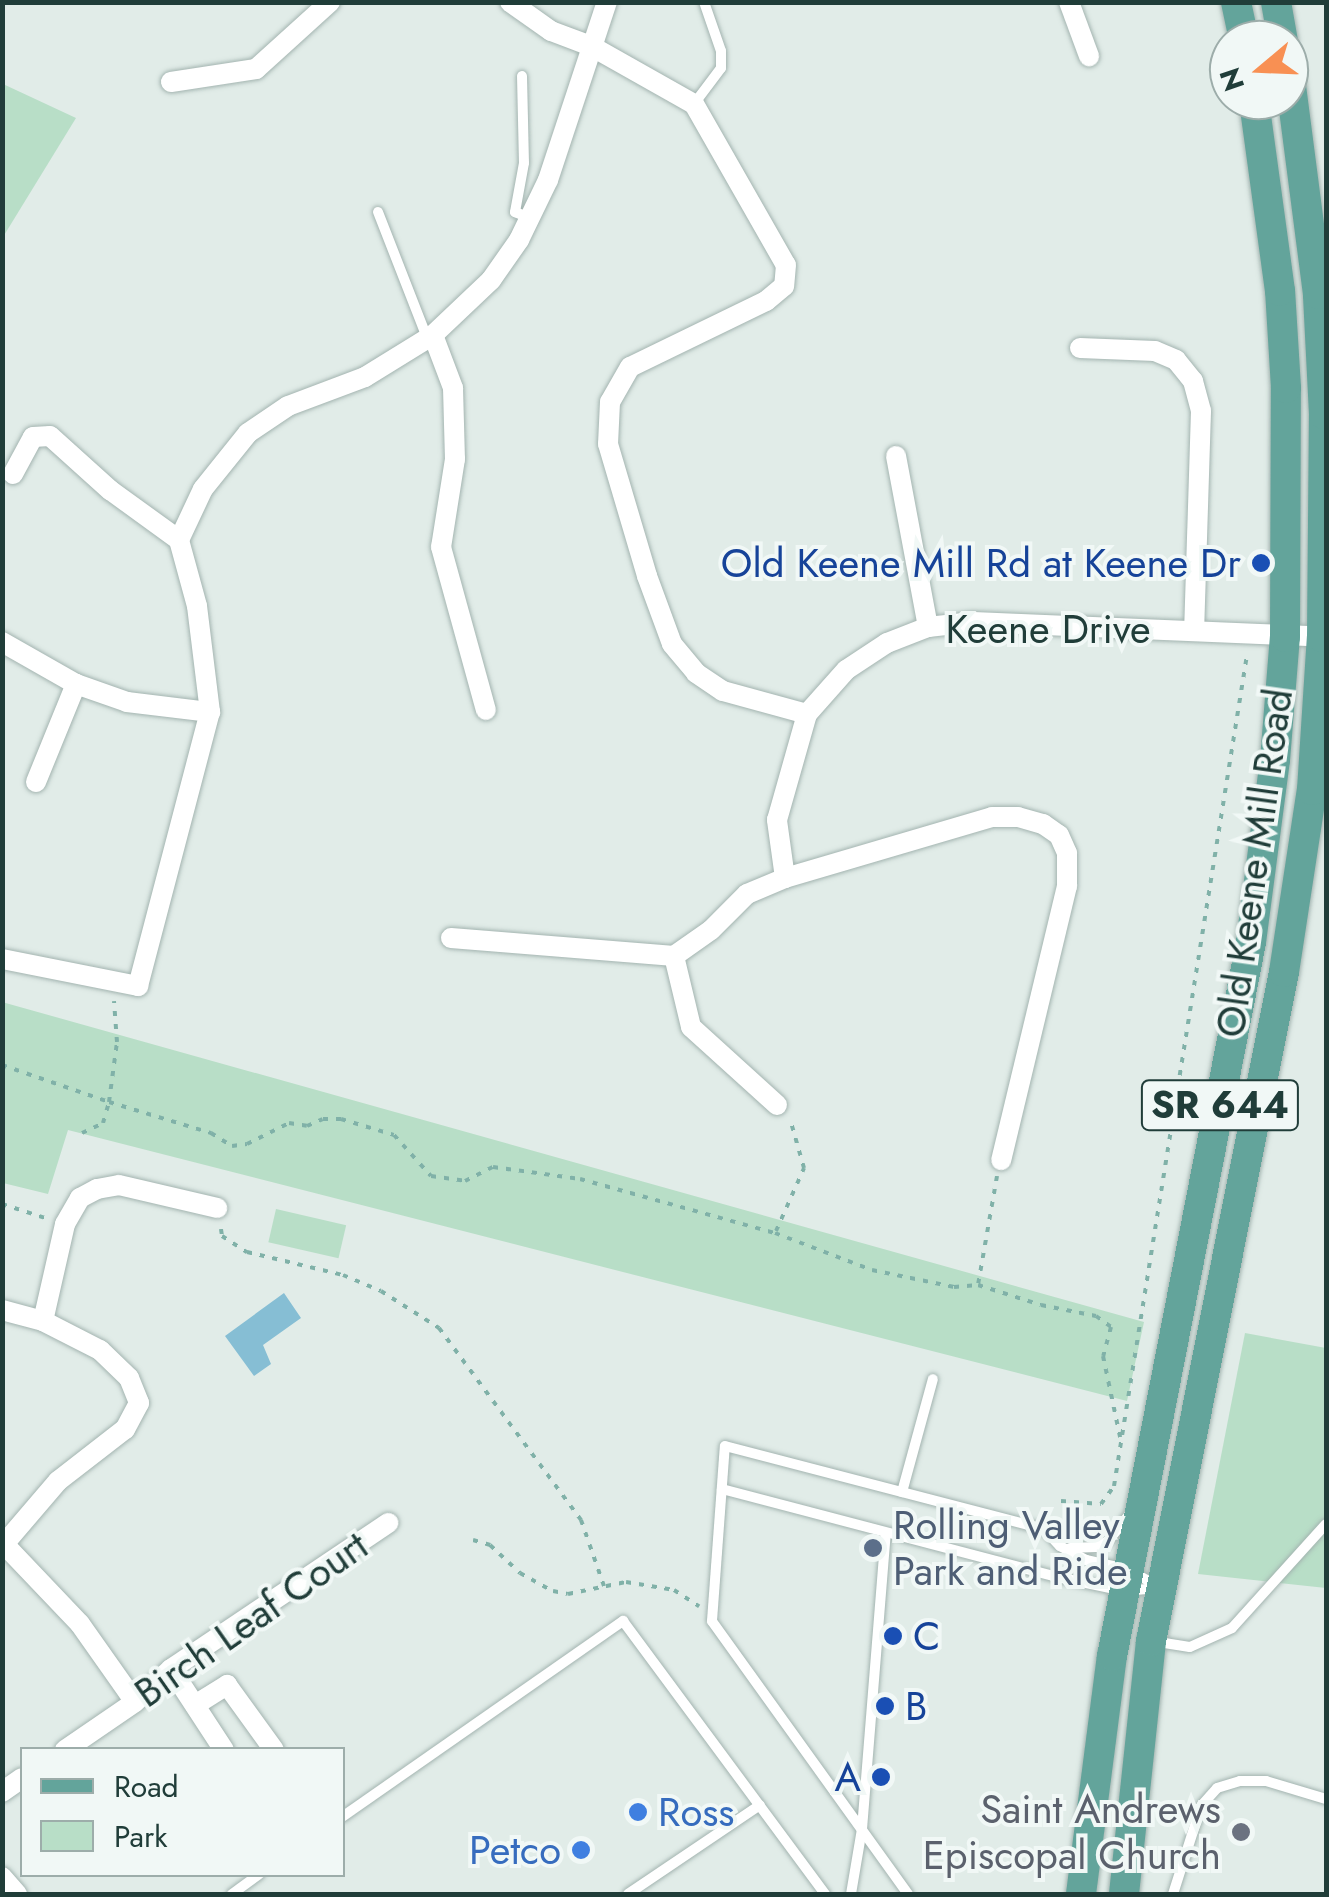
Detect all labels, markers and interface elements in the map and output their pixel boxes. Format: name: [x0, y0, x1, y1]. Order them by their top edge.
north arrow: [1209, 20, 1309, 120]
text: N: [1209, 62, 1255, 96]
place label: Old Keene Mill Rd at Keene Dr: [721, 539, 1241, 587]
marker: Old Keene Mill Rd at Keene Dr: [1250, 552, 1272, 574]
street label: Keene Drive: [945, 605, 1151, 653]
street label: Old Keene Mill Road: [1206, 686, 1302, 1040]
road number: SR 644: [1140, 1072, 1300, 1138]
place label: Rolling Valley Park and Ride: [893, 1501, 1128, 1595]
street label: Birch Leaf Court: [126, 1521, 376, 1717]
marker: Rolling Valley Park and Ride: [862, 1537, 884, 1559]
place label: C: [913, 1612, 940, 1660]
marker: C: [882, 1625, 904, 1647]
place label: B: [905, 1682, 927, 1730]
marker: B: [874, 1695, 896, 1717]
legend: [20, 1747, 345, 1877]
place label: A: [835, 1753, 861, 1801]
text: Road: [114, 1765, 179, 1808]
marker: A: [870, 1766, 892, 1788]
place label: Saint Andrews Episcopal Church: [923, 1785, 1221, 1879]
place label: Ross: [658, 1788, 734, 1836]
marker: Ross: [627, 1801, 649, 1823]
text: Park: [114, 1815, 167, 1858]
marker: Saint Andrews Episcopal Church: [1230, 1821, 1252, 1843]
place label: Petco: [469, 1826, 561, 1874]
marker: Petco: [570, 1839, 592, 1861]

